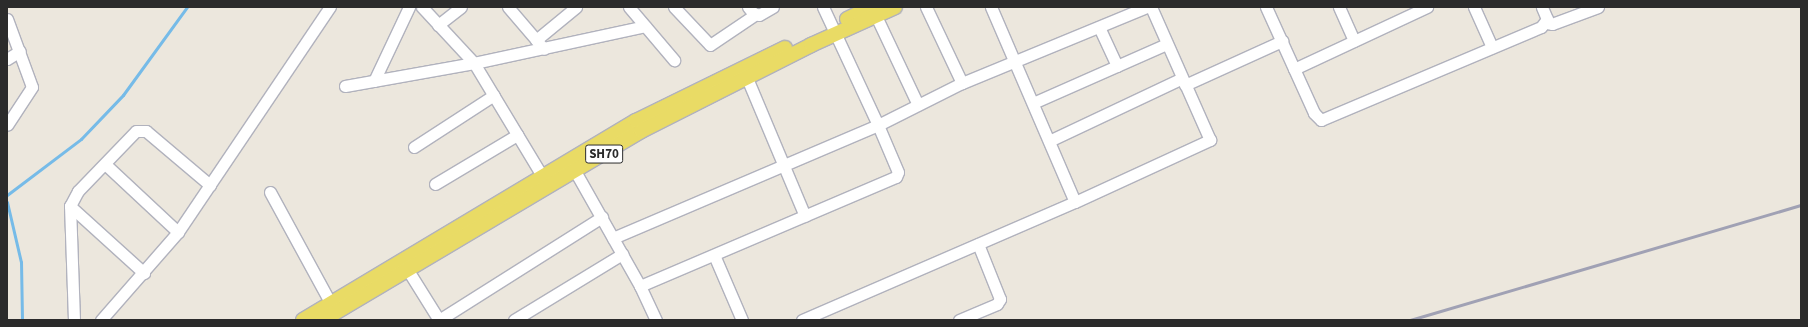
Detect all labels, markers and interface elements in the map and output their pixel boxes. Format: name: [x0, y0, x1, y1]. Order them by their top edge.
road number: SH70: [585, 143, 623, 165]

